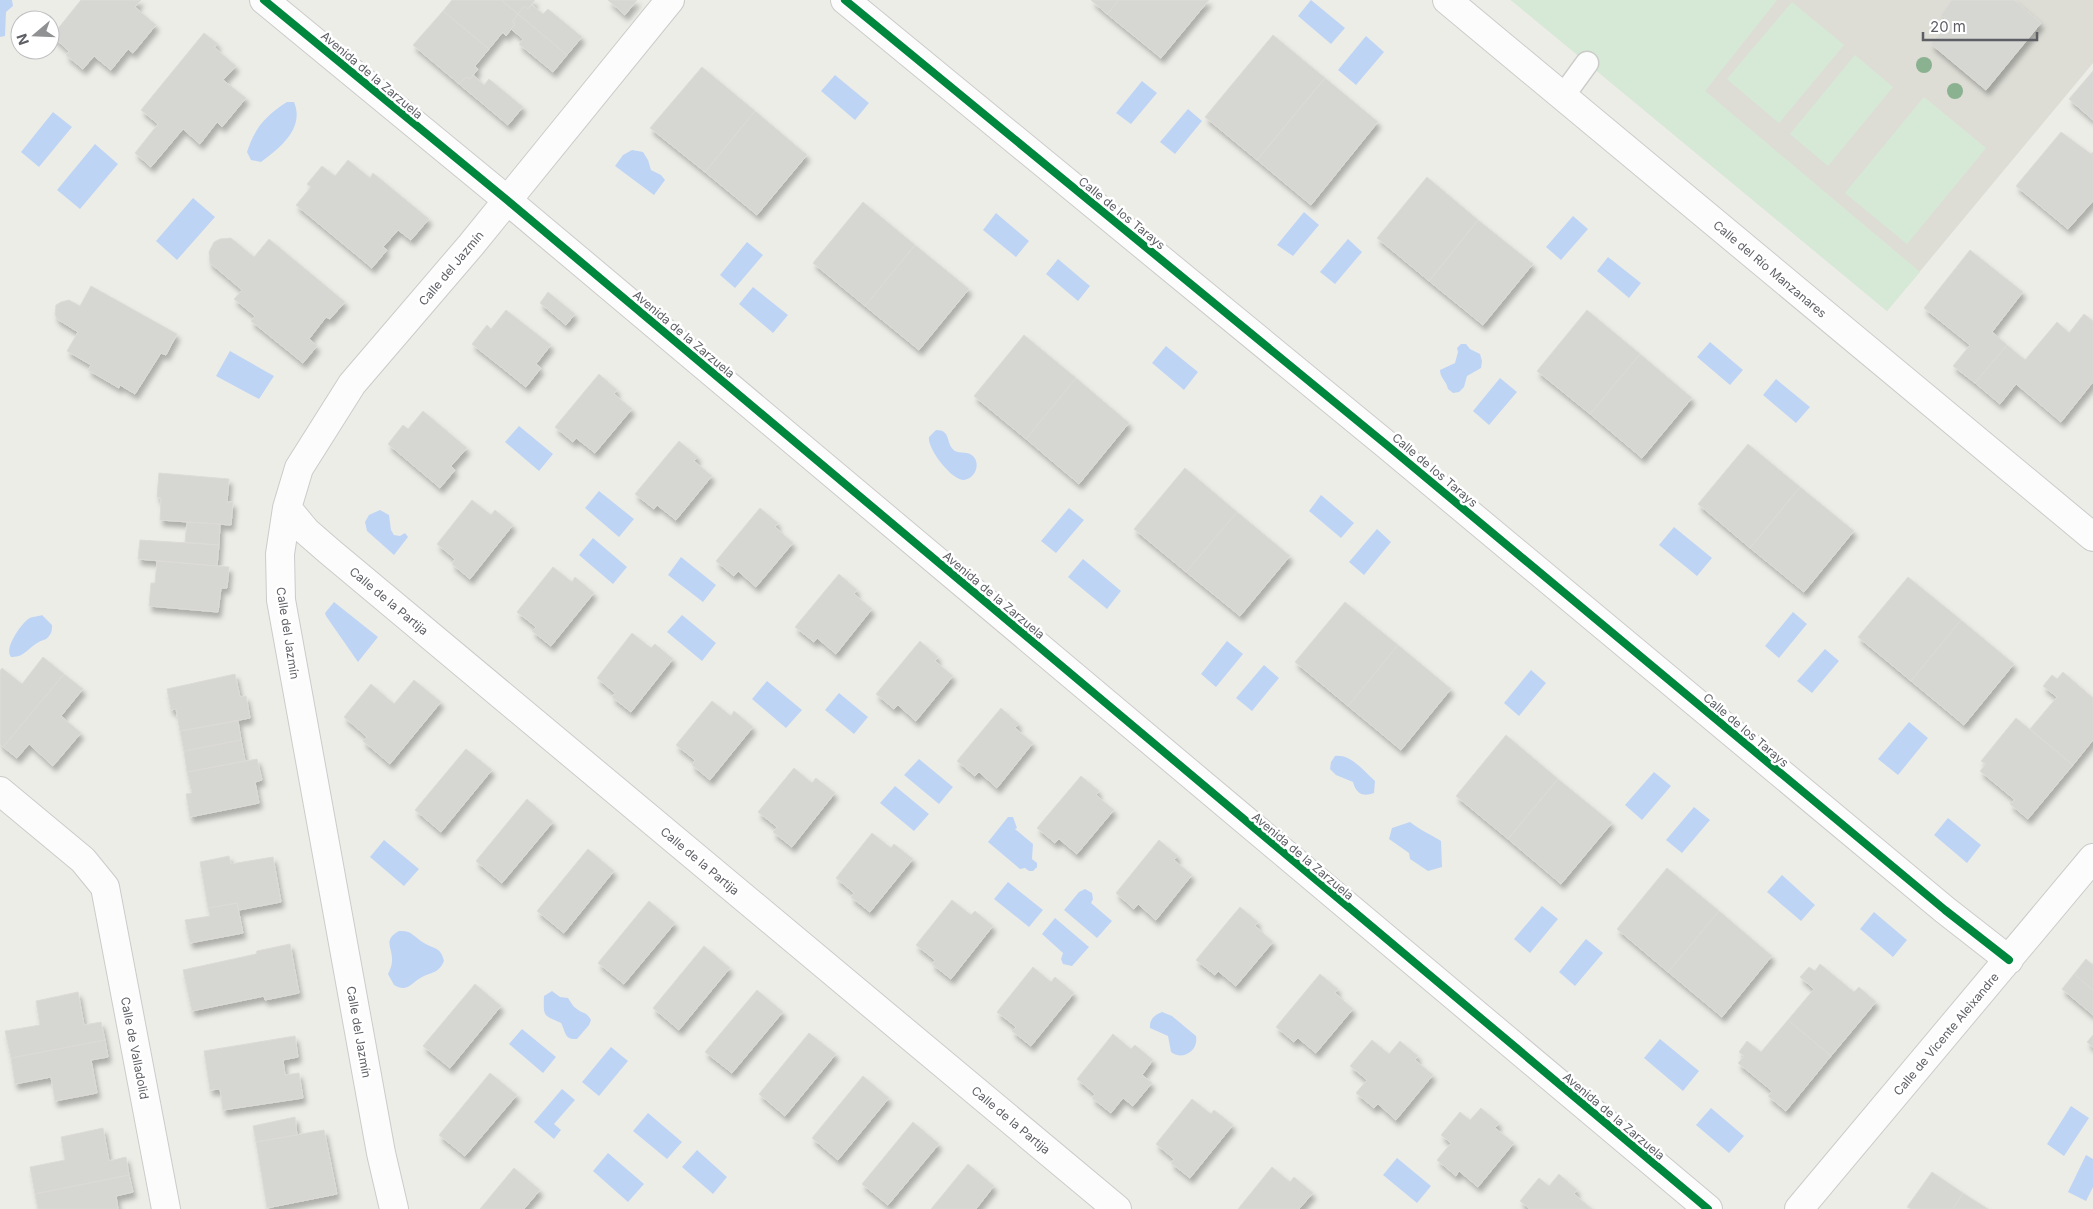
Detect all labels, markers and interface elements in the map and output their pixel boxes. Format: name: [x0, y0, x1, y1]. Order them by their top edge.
north arrow: [10, 10, 60, 60]
scale bar: [1923, 10, 2037, 42]
text: 20 m: [1930, 17, 1966, 36]
street label: Avenida de la Zarzuela: [318, 28, 426, 122]
text: N: [12, 32, 32, 47]
street label: Calle de los Tarays: [1076, 174, 1168, 252]
street label: Calle del Río Manzanares: [1710, 217, 1830, 321]
street label: Calle del Jazmín: [415, 228, 487, 308]
street label: Avenida de la Zarzuela: [630, 287, 738, 381]
street label: Calle de los Tarays: [1389, 430, 1481, 510]
street label: Avenida de la Zarzuela: [940, 548, 1048, 642]
street label: Calle de la Partija: [347, 564, 431, 638]
street label: Calle del Jazmín: [273, 586, 303, 680]
street label: Calle de los Tarays: [1700, 690, 1792, 770]
street label: Avenida de la Zarzuela: [1249, 809, 1357, 903]
street label: Calle de la Partija: [658, 824, 742, 898]
street label: Calle de Vicente Aleixandre: [1890, 969, 2002, 1099]
street label: Calle del Jazmín: [344, 985, 374, 1079]
street label: Calle de Valladolid: [118, 995, 152, 1101]
street label: Avenida de la Zarzuela: [1560, 1069, 1668, 1163]
street label: Calle de la Partija: [969, 1083, 1053, 1157]

